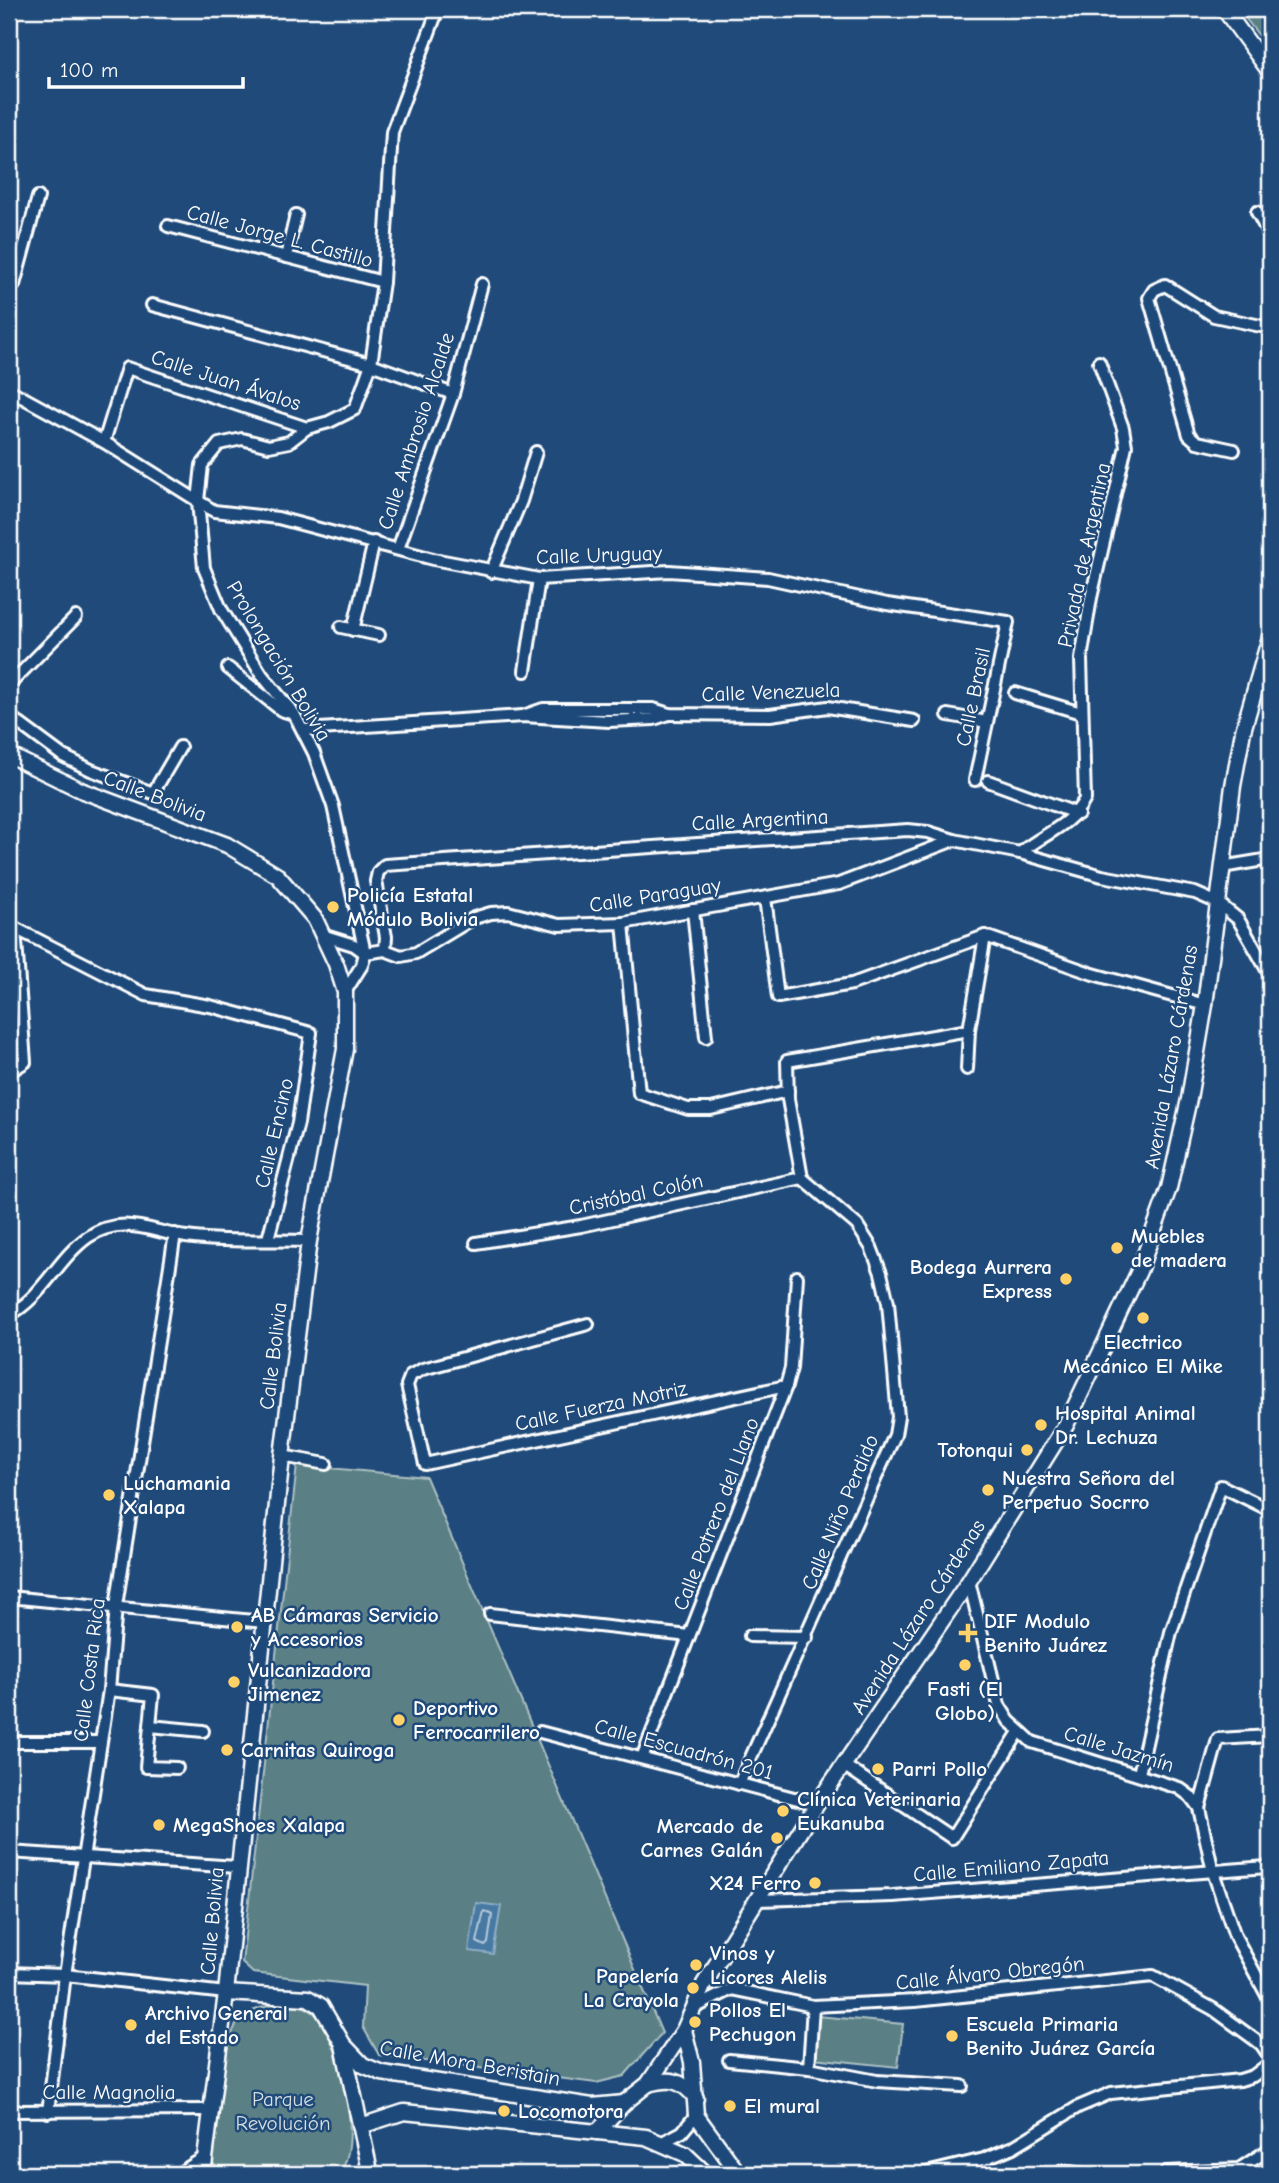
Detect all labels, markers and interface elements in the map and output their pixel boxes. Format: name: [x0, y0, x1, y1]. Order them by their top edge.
scale bar: [49, 46, 243, 90]
text: 100 m: [60, 58, 118, 82]
street label: Calle Jorge L. Castillo: [184, 200, 376, 272]
street label: Calle Ambrosio Alcalde: [373, 329, 459, 533]
street label: Calle Juan Ávalos: [148, 344, 304, 416]
street label: Privada de Argentina: [1053, 461, 1115, 649]
street label: Calle Uruguay: [536, 541, 663, 569]
street label: Prolongación Bolivia: [222, 577, 336, 745]
street label: Calle Brasil: [951, 645, 995, 749]
street label: Calle Venezuela: [701, 678, 841, 706]
street label: Calle Bolivia: [100, 765, 210, 827]
street label: Calle Argentina: [691, 804, 829, 836]
street label: Calle Paraguay: [587, 873, 723, 917]
place label: Policía Estatal Módulo Bolivia: [347, 883, 478, 931]
marker: Policía Estatal Módulo Bolivia: [325, 899, 341, 915]
street label: Avenida Lázaro Cárdenas: [1139, 943, 1203, 1171]
street label: Calle Encino: [250, 1076, 298, 1190]
street label: Cristóbal Colón: [567, 1168, 705, 1220]
place label: Muebles de madera: [1131, 1224, 1227, 1272]
marker: Muebles de madera: [1109, 1240, 1125, 1256]
place label: Bodega Aurrera Express: [910, 1255, 1052, 1303]
marker: Bodega Aurrera Express: [1058, 1271, 1074, 1287]
street label: Calle Bolivia: [254, 1301, 292, 1411]
marker: Electrico Mecánico El Mike: [1135, 1310, 1151, 1326]
place label: Electrico Mecánico El Mike: [1063, 1330, 1223, 1378]
street label: Calle Fuerza Motriz: [513, 1376, 689, 1436]
place label: Hospital Animal Dr. Lechuza: [1055, 1401, 1196, 1449]
street label: Calle Potrero del Llano: [668, 1414, 764, 1614]
marker: Hospital Animal Dr. Lechuza: [1033, 1417, 1049, 1433]
street label: Calle Niño Perdido: [797, 1431, 883, 1593]
place label: Totonqui: [938, 1438, 1013, 1462]
marker: Totonqui: [1019, 1442, 1035, 1458]
place label: Nuestra Señora del Perpetuo Socrro: [1002, 1466, 1175, 1514]
place label: Luchamania Xalapa: [123, 1471, 231, 1519]
marker: Nuestra Señora del Perpetuo Socrro: [980, 1482, 996, 1498]
marker: Luchamania Xalapa: [101, 1487, 117, 1503]
street label: Avenida Lázaro Cárdenas: [846, 1515, 990, 1719]
street label: Calle Costa Rica: [68, 1597, 110, 1743]
place label: AB Cámaras Servicio y Accesorios: [251, 1603, 439, 1651]
place label: DIF Modulo Benito Juárez: [984, 1609, 1107, 1657]
marker: AB Cámaras Servicio y Accesorios: [229, 1619, 245, 1635]
marker: DIF Modulo Benito Juárez: [958, 1623, 978, 1643]
marker: Fasti (El Globo): [957, 1657, 973, 1673]
place label: Vulcanizadora Jimenez: [248, 1658, 371, 1706]
marker: Vulcanizadora Jimenez: [226, 1674, 242, 1690]
place label: Fasti (El Globo): [927, 1677, 1003, 1725]
place label: Deportivo Ferrocarrilero: [413, 1696, 540, 1744]
marker: Deportivo Ferrocarrilero: [391, 1712, 407, 1728]
street label: Calle Escuadrón 201: [592, 1714, 776, 1784]
street label: Calle Jazmín: [1061, 1721, 1177, 1777]
place label: Carnitas Quiroga: [241, 1738, 395, 1762]
marker: Carnitas Quiroga: [219, 1742, 235, 1758]
place label: Parri Pollo: [892, 1757, 987, 1781]
marker: Parri Pollo: [870, 1761, 886, 1777]
place label: Clínica Veterinaria Eukanuba: [797, 1787, 961, 1835]
marker: Clínica Veterinaria Eukanuba: [775, 1803, 791, 1819]
place label: MegaShoes Xalapa: [173, 1813, 345, 1837]
place label: Mercado de Carnes Galán: [641, 1814, 763, 1862]
marker: MegaShoes Xalapa: [151, 1817, 167, 1833]
marker: Mercado de Carnes Galán: [769, 1830, 785, 1846]
street label: Calle Emiliano Zapata: [912, 1845, 1110, 1887]
street label: Calle Bolivia: [195, 1866, 229, 1976]
place label: X24 Ferro: [709, 1871, 801, 1895]
marker: X24 Ferro: [807, 1875, 823, 1891]
place label: Vinos y Licores Alelis: [710, 1941, 827, 1989]
street label: Calle Álvaro Obregón: [894, 1951, 1086, 1995]
marker: Vinos y Licores Alelis: [688, 1957, 704, 1973]
place label: Papelería La Crayola: [583, 1964, 679, 2012]
marker: Papelería La Crayola: [685, 1980, 701, 1996]
place label: Pollos El Pechugon: [709, 1998, 797, 2046]
place label: Archivo General del Estado: [145, 2001, 288, 2049]
place label: Escuela Primaria Benito Juárez García: [966, 2012, 1155, 2060]
marker: Pollos El Pechugon: [687, 2014, 703, 2030]
marker: Archivo General del Estado: [123, 2017, 139, 2033]
marker: Escuela Primaria Benito Juárez García: [944, 2028, 960, 2044]
street label: Calle Mora Beristain: [378, 2035, 562, 2091]
street label: Calle Magnolia: [43, 2080, 175, 2104]
park label: Parque Revolución: [235, 2087, 331, 2135]
place label: El mural: [744, 2094, 820, 2118]
marker: El mural: [722, 2098, 738, 2114]
place label: Locomotora: [518, 2099, 624, 2123]
marker: Locomotora: [496, 2103, 512, 2119]

